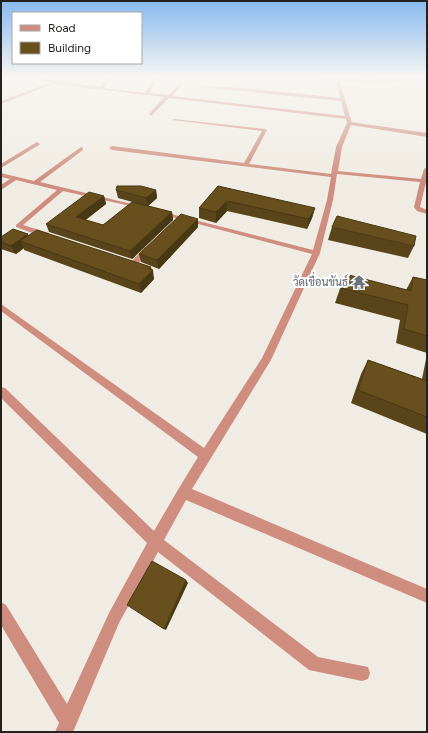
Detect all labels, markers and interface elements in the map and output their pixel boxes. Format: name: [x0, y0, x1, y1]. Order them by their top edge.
legend: [12, 12, 142, 64]
text: Road: [48, 21, 76, 35]
text: Building: [48, 41, 91, 55]
place label: วัดเขื่อนขันธ์: [293, 271, 348, 289]
temple icon: วัดเขื่อนขันธ์: [351, 274, 367, 290]

